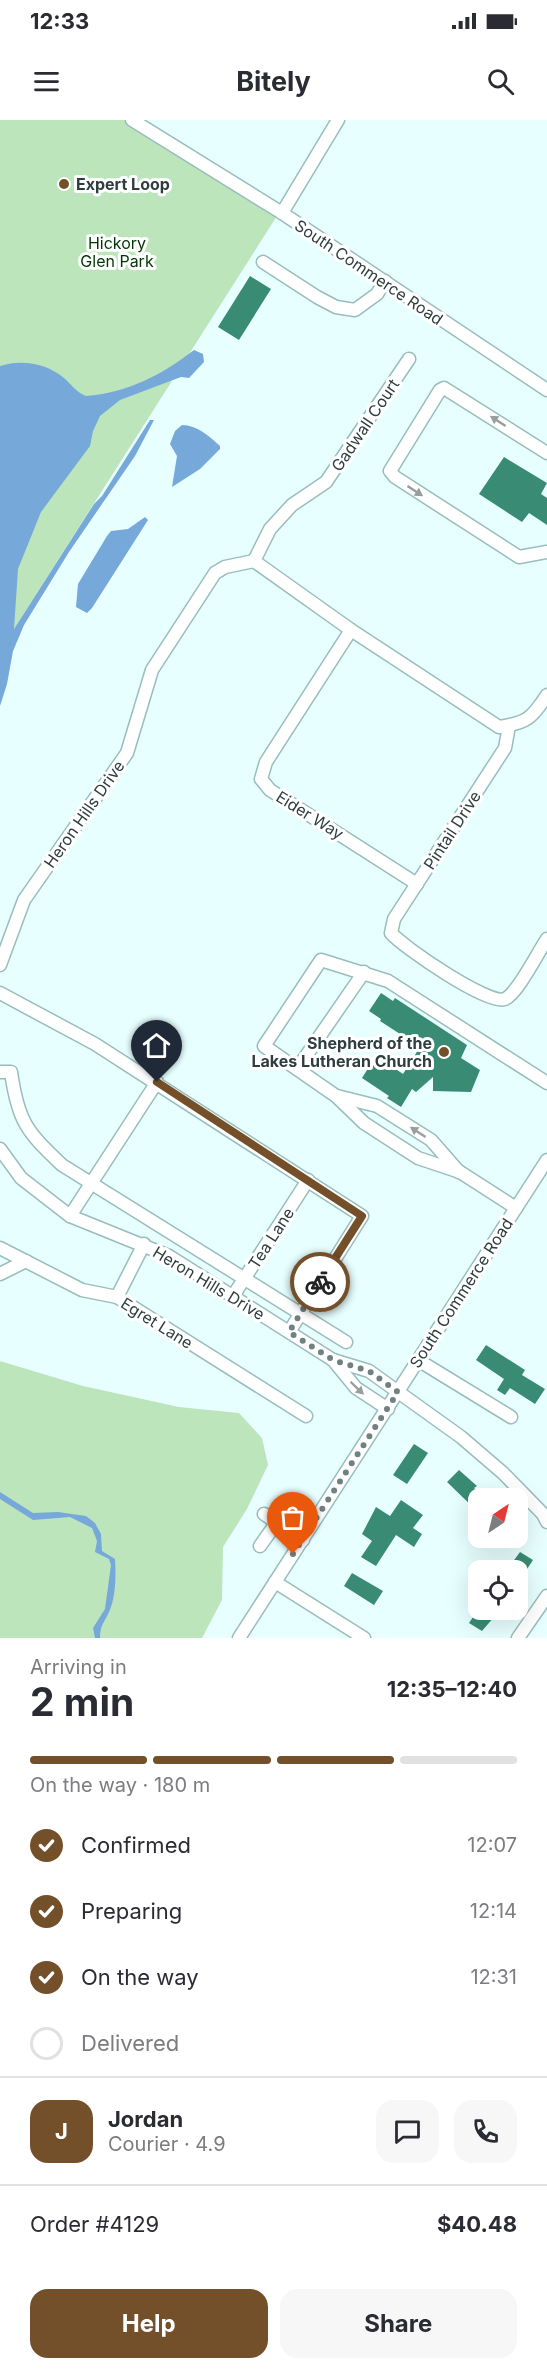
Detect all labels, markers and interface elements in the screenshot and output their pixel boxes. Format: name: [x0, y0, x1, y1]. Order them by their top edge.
text: 12:33: [30, 8, 89, 34]
icon: menu: [30, 65, 63, 98]
text: Bitely: [236, 65, 311, 98]
icon: search: [484, 65, 517, 98]
place label: Expert Loop: [76, 174, 170, 194]
marker: Expert Loop: [57, 177, 71, 191]
street label: South Commerce Road: [291, 215, 447, 329]
park label: Hickory Glen Park: [80, 233, 154, 271]
street label: Gadwall Court: [327, 375, 403, 475]
one-way arrow: [490, 416, 506, 427]
one-way arrow: [407, 485, 423, 496]
street label: Heron Hills Drive: [39, 756, 129, 872]
street label: Eider Way: [273, 786, 347, 844]
street label: Pintail Drive: [419, 787, 485, 873]
pin: [131, 1020, 182, 1082]
icon: home: [140, 1029, 173, 1062]
place label: Shepherd of the Lakes Lutheran Church: [251, 1033, 432, 1071]
marker: Shepherd of the Lakes Lutheran Church: [437, 1045, 451, 1059]
one-way arrow: [410, 1127, 426, 1138]
street label: Tea Lane: [244, 1204, 298, 1272]
street label: South Commerce Road: [405, 1214, 517, 1372]
street label: Heron Hills Drive: [150, 1242, 268, 1324]
courier: [290, 1252, 350, 1312]
icon: bike: [304, 1266, 337, 1299]
street label: Egret Lane: [117, 1293, 197, 1353]
one-way arrow: [350, 1381, 365, 1395]
north arrow: [468, 1488, 528, 1548]
map controls: [468, 1488, 528, 1620]
pin: [267, 1492, 318, 1554]
icon: bag: [276, 1501, 309, 1534]
button: locate: [468, 1560, 528, 1620]
text: Arriving in: [30, 1655, 127, 1679]
text: 12:35–12:40: [387, 1676, 517, 1702]
text: 2 min: [30, 1678, 134, 1725]
text: On the way · 180 m: [30, 1773, 210, 1797]
icon: check: [30, 1829, 63, 1862]
text: Confirmed: [81, 1832, 191, 1858]
text: 12:07: [467, 1833, 517, 1857]
icon: check: [30, 1895, 63, 1928]
text: Preparing: [81, 1898, 182, 1924]
text: 12:14: [470, 1899, 517, 1923]
icon: check: [30, 1961, 63, 1994]
text: On the way: [81, 1964, 199, 1990]
text: 12:31: [470, 1965, 517, 1989]
text: Delivered: [81, 2030, 179, 2056]
button: chat: [376, 2100, 439, 2163]
button: phone: [454, 2100, 517, 2163]
text: Jordan: [108, 2106, 183, 2132]
text: J: [55, 2118, 68, 2144]
text: Courier · 4.9: [108, 2132, 226, 2156]
text: Order #4129: [30, 2211, 159, 2237]
text: $40.48: [437, 2211, 517, 2237]
button: Help: [30, 2289, 268, 2358]
button: Share: [280, 2289, 517, 2358]

